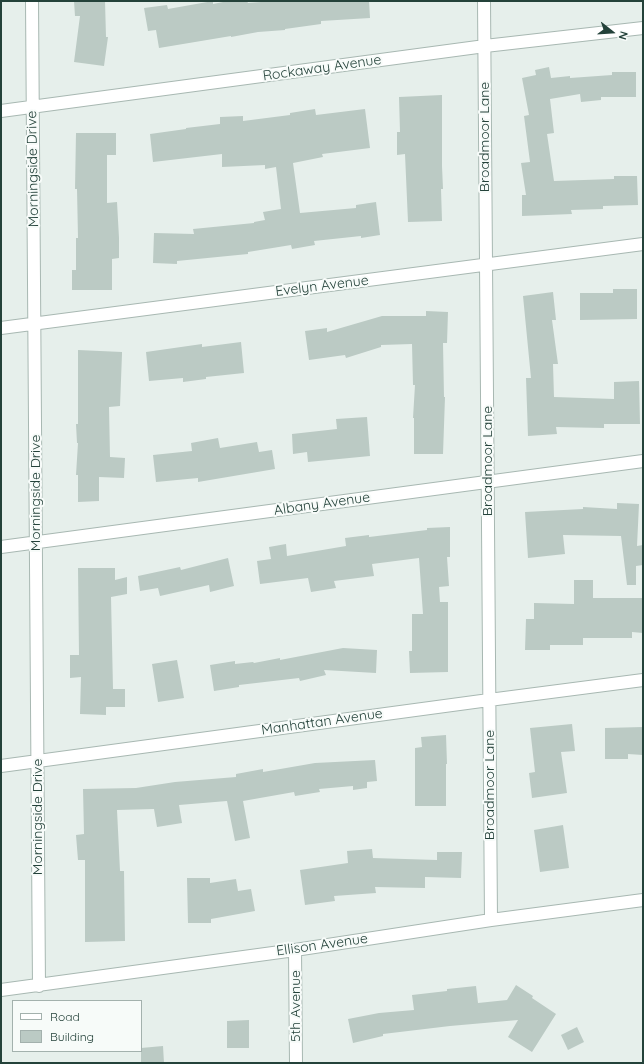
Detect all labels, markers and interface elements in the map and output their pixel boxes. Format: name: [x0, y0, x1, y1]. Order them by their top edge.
north arrow: [592, 12, 632, 52]
text: N: [616, 30, 631, 41]
street label: Rockaway Avenue: [262, 51, 382, 85]
street label: Broadmoor Lane: [477, 82, 493, 192]
street label: Morningside Drive: [24, 111, 42, 227]
street label: Evelyn Avenue: [274, 272, 370, 300]
street label: Broadmoor Lane: [480, 406, 496, 516]
street label: Morningside Drive: [28, 435, 44, 551]
street label: Albany Avenue: [273, 489, 371, 519]
street label: Manhattan Avenue: [260, 705, 384, 739]
street label: Broadmoor Lane: [482, 730, 498, 840]
street label: Morningside Drive: [30, 759, 46, 875]
street label: Ellison Avenue: [275, 930, 369, 960]
street label: 5th Avenue: [288, 970, 304, 1042]
legend: [12, 1000, 142, 1052]
text: Road: [50, 1009, 80, 1024]
text: Building: [50, 1029, 94, 1044]

